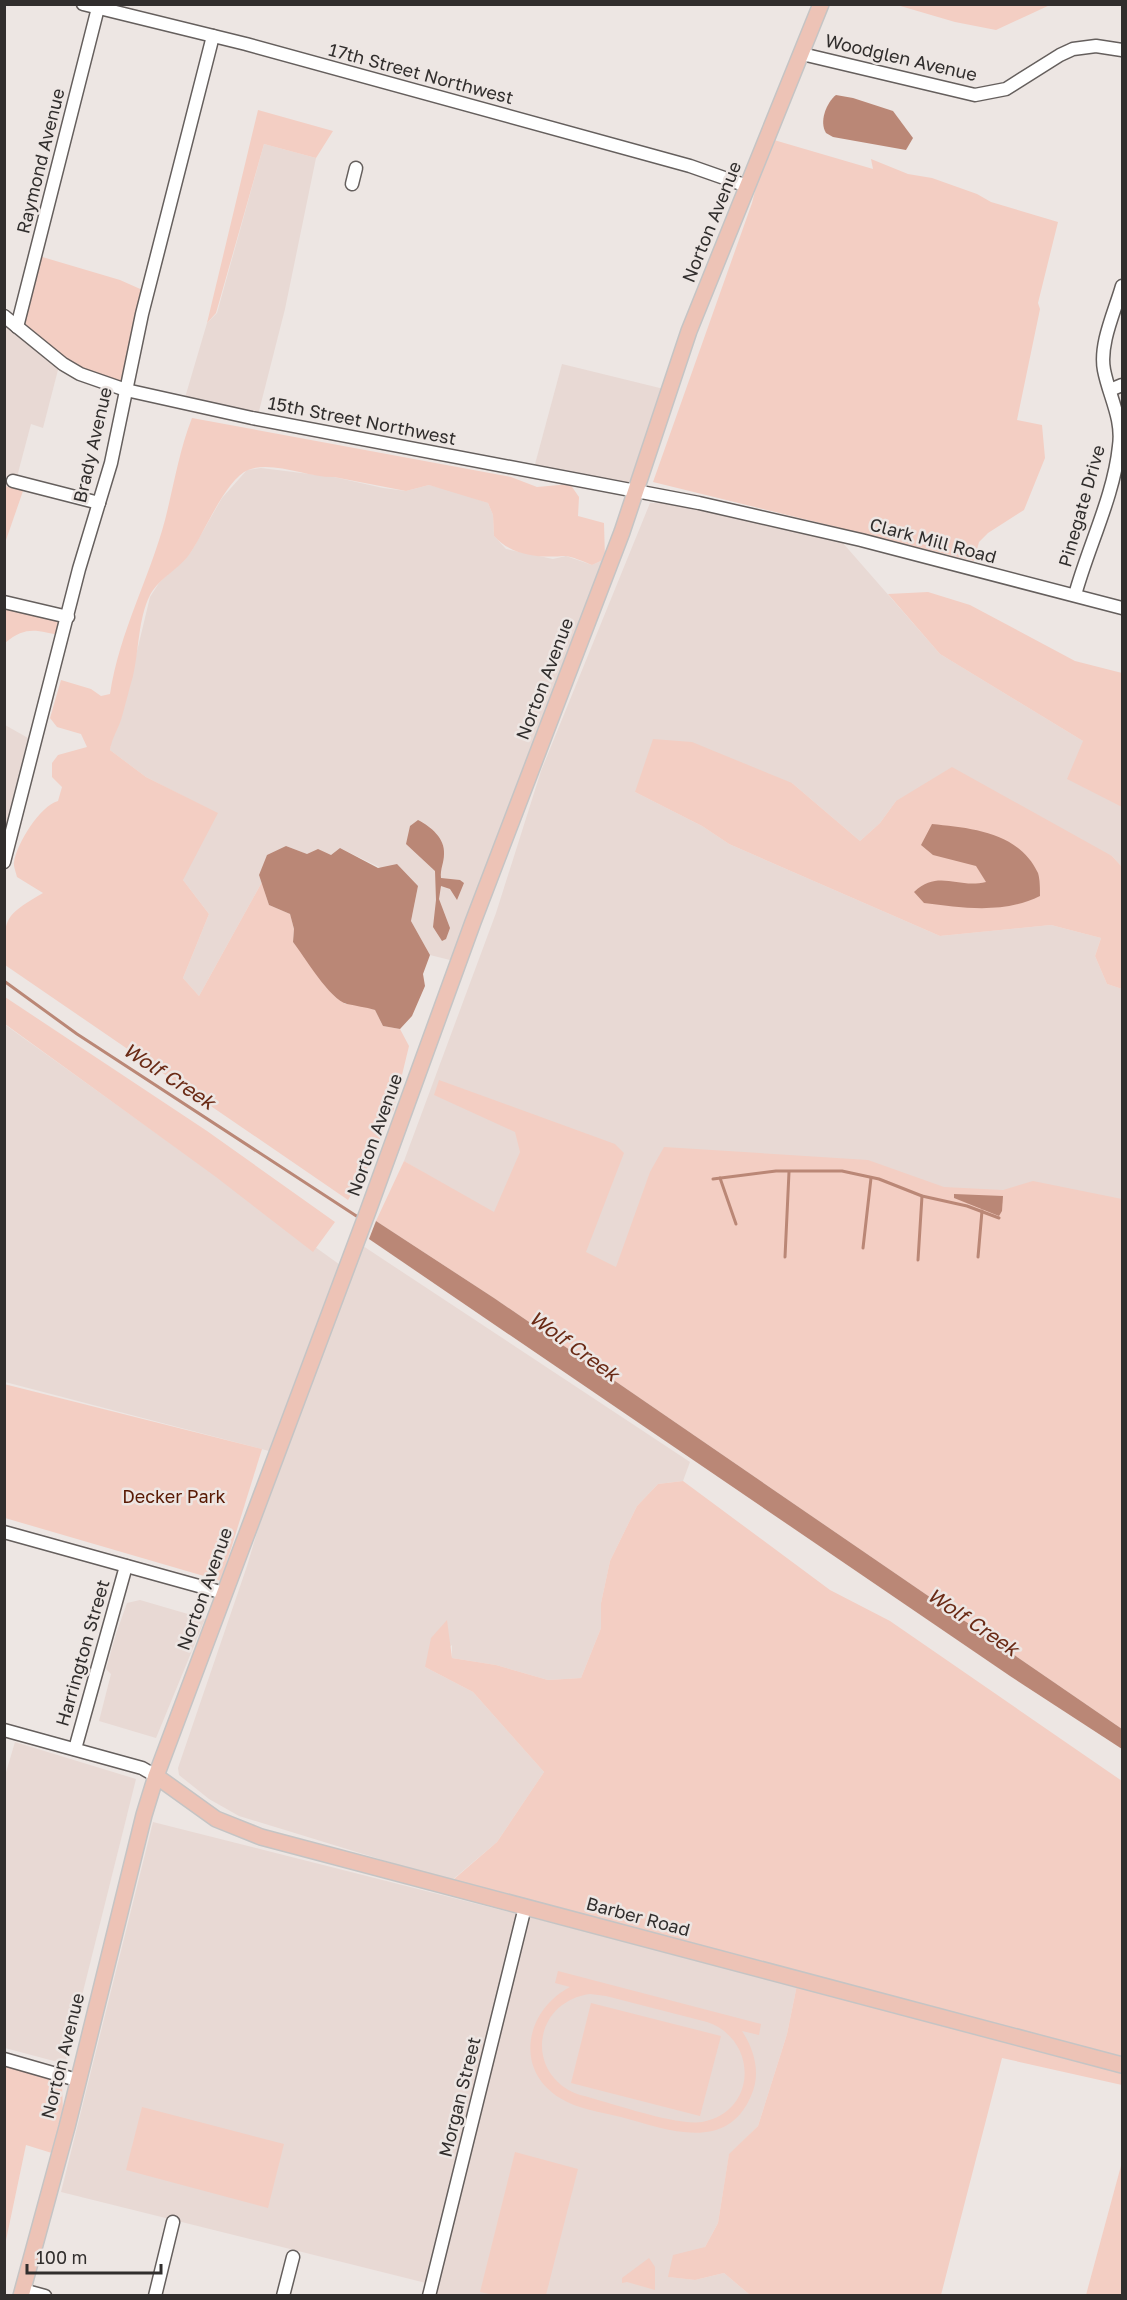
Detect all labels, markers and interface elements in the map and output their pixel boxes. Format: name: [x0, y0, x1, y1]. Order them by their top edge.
street label: Woodglen Avenue: [823, 29, 979, 85]
street label: 17th Street Northwest: [326, 38, 516, 108]
street label: Raymond Avenue: [11, 86, 69, 236]
street label: Norton Avenue: [677, 158, 745, 286]
street label: Brady Avenue: [68, 385, 116, 505]
street label: 15th Street Northwest: [266, 391, 458, 449]
street label: Pinegate Drive: [1053, 442, 1109, 569]
street label: Clark Mill Road: [867, 513, 999, 568]
street label: Norton Avenue: [511, 614, 577, 743]
water label: Wolf Creek: [119, 1037, 222, 1115]
street label: Norton Avenue: [342, 1070, 406, 1199]
water label: Wolf Creek: [525, 1305, 626, 1387]
park label: Decker Park: [122, 1485, 226, 1507]
street label: Norton Avenue: [172, 1524, 236, 1653]
street label: Harrington Street: [51, 1577, 114, 1729]
water label: Wolf Creek: [924, 1582, 1026, 1662]
street label: Barber Road: [584, 1892, 692, 1940]
street label: Norton Avenue: [36, 1991, 88, 2121]
street label: Morgan Street: [433, 2034, 485, 2159]
scale bar: [27, 2237, 160, 2275]
text: 100 m: [36, 2246, 87, 2268]

